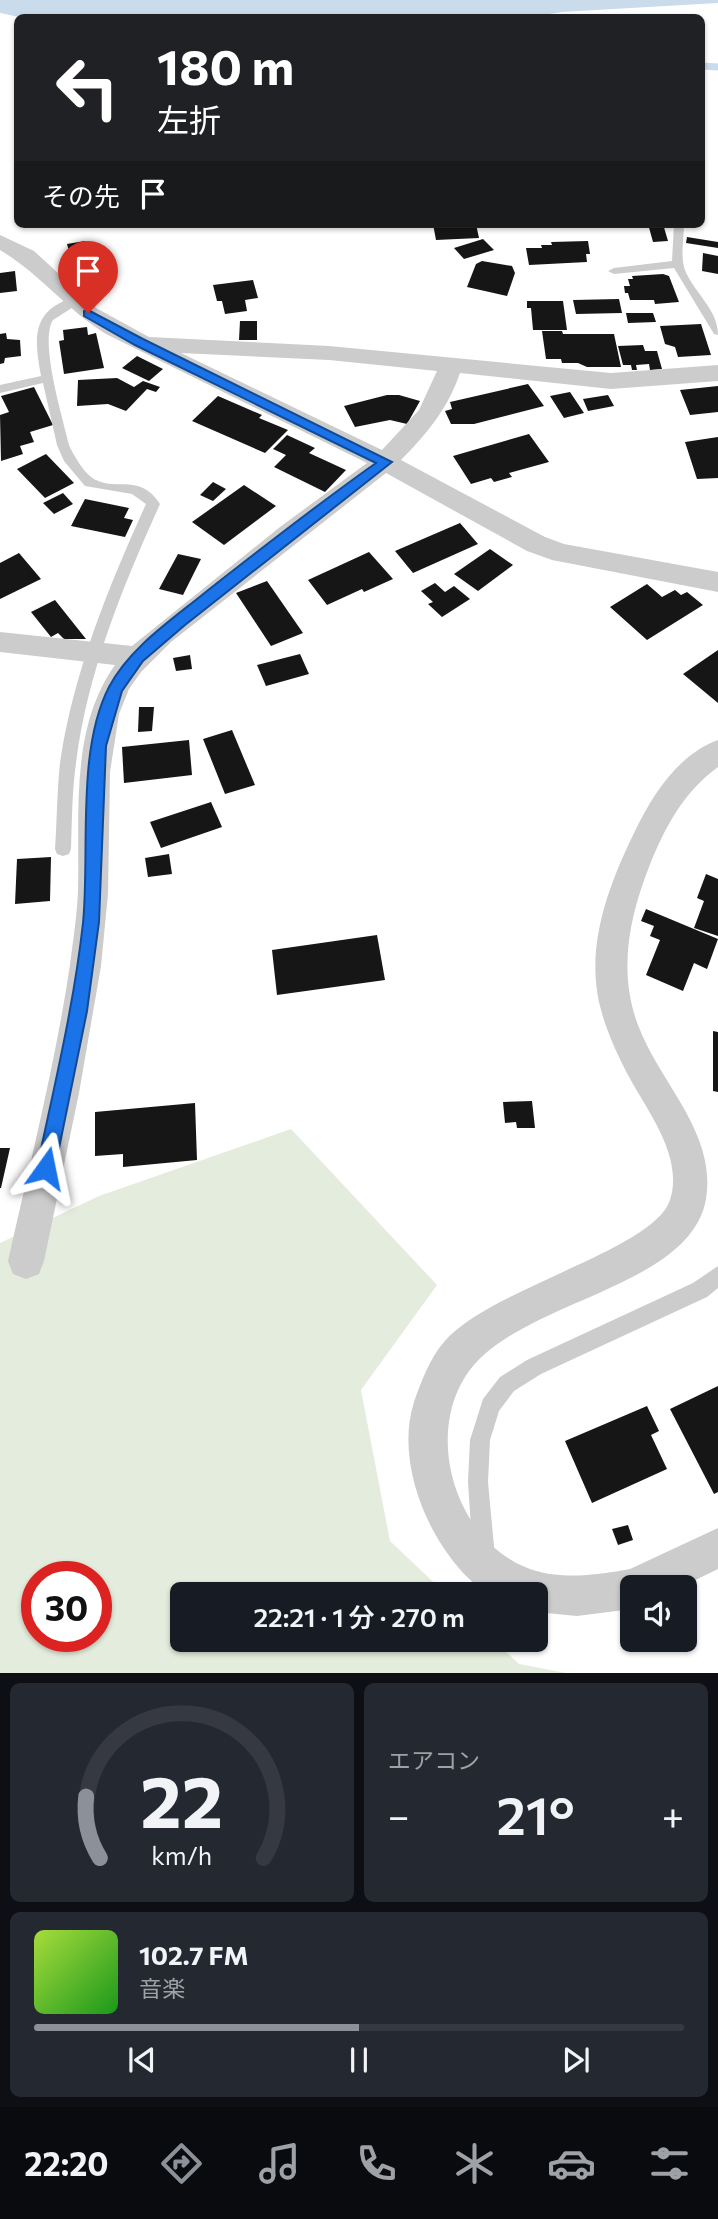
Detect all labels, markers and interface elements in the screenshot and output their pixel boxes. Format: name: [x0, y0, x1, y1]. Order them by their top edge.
text: 180 m: [157, 35, 294, 95]
icon: left: [42, 42, 133, 133]
text: 左折: [157, 99, 221, 139]
icon: arrive: [134, 175, 172, 213]
text: その先: [42, 180, 120, 211]
pin: [58, 241, 118, 313]
icon: arrive: [69, 252, 107, 290]
position arrow: [9, 1131, 83, 1205]
speed limit sign: 30: [21, 1561, 112, 1652]
map controls: [620, 1575, 697, 1652]
button: sound: [620, 1575, 697, 1652]
text: 22:21 · 1 分 · 270 m: [253, 1601, 465, 1632]
text: エアコン: [388, 1746, 480, 1774]
text: 22: [141, 1755, 223, 1844]
text: 21°: [496, 1782, 575, 1846]
text: −: [388, 1791, 410, 1838]
text: +: [662, 1791, 684, 1838]
text: km/h: [152, 1840, 212, 1870]
text: 102.7 FM: [139, 1939, 249, 1970]
text: 音楽: [139, 1974, 185, 2002]
icon: previous: [123, 2041, 161, 2079]
icon: pause: [340, 2041, 378, 2079]
icon: next: [557, 2041, 595, 2079]
icon: directions: [157, 2139, 206, 2188]
icon: music: [255, 2139, 304, 2188]
icon: phone: [352, 2139, 401, 2188]
icon: climate: [450, 2139, 499, 2188]
icon: car: [547, 2139, 596, 2188]
icon: filters: [645, 2139, 694, 2188]
text: 22:20: [24, 2143, 108, 2183]

